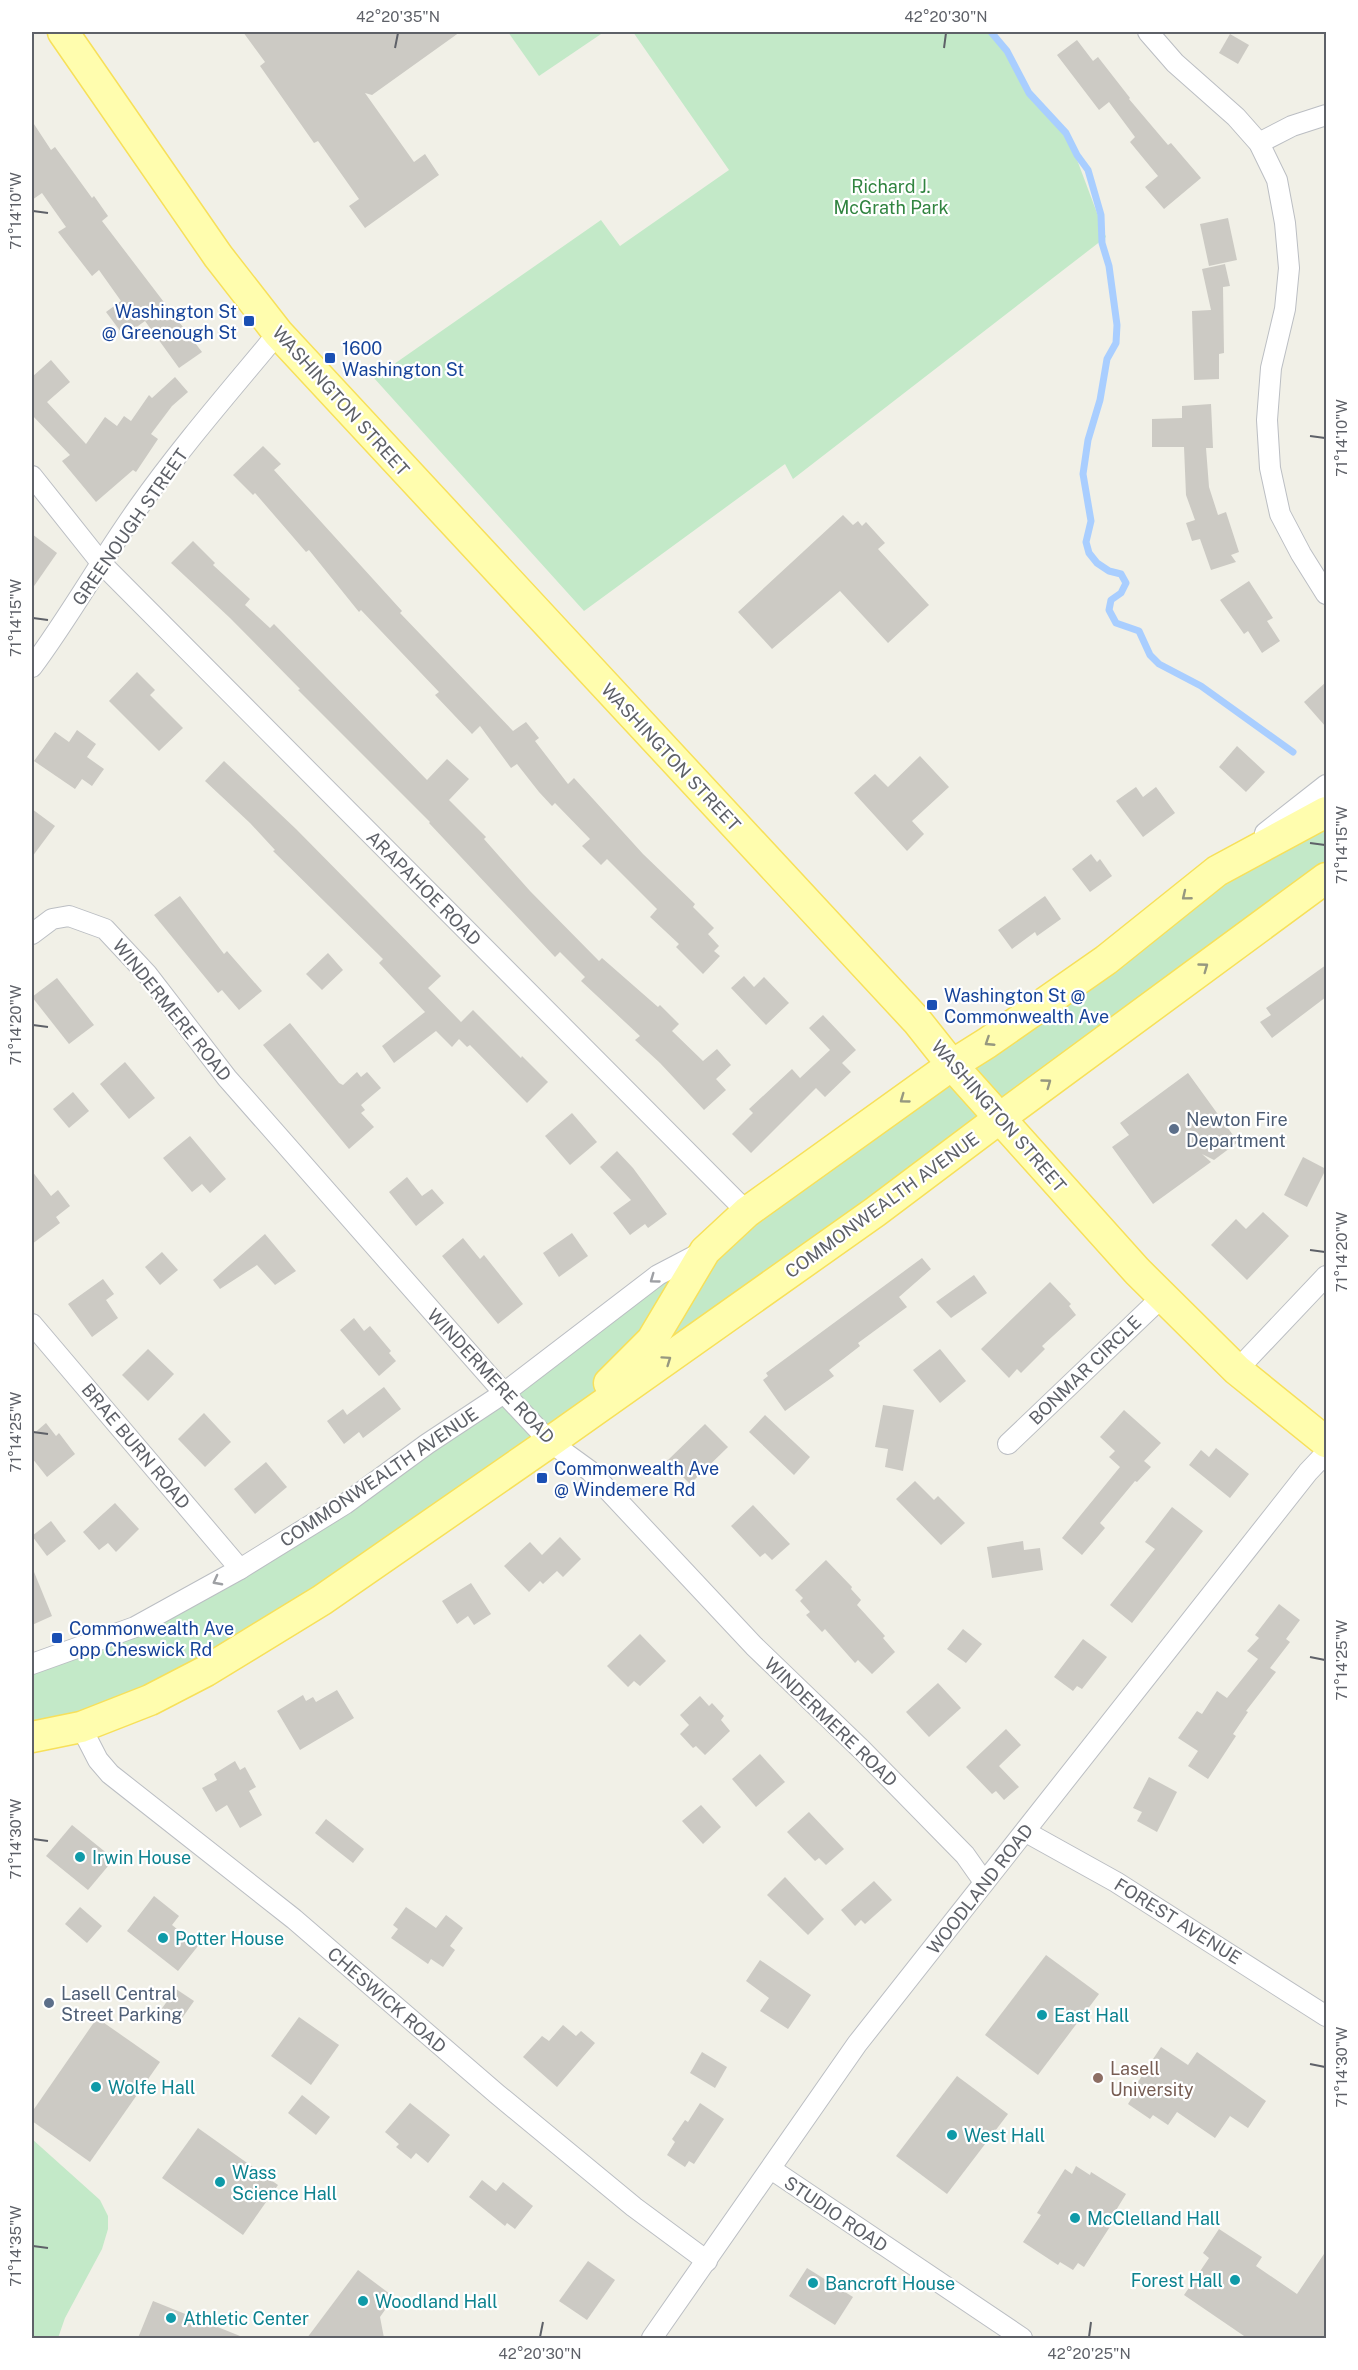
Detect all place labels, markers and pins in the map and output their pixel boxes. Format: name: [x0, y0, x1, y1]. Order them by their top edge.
place label: Washington St @ Greenough St: [102, 301, 237, 343]
marker: Washington St @ Greenough St: [242, 314, 256, 328]
place label: 1600 Washington St: [342, 338, 464, 380]
marker: 1600 Washington St: [323, 351, 337, 365]
place label: Washington St @ Commonwealth Ave: [944, 985, 1109, 1027]
marker: Washington St @ Commonwealth Ave: [925, 998, 939, 1012]
place label: Newton Fire Department: [1186, 1109, 1288, 1151]
marker: Newton Fire Department: [1167, 1122, 1181, 1136]
place label: Commonwealth Ave @ Windemere Rd: [554, 1458, 719, 1500]
marker: Commonwealth Ave @ Windemere Rd: [535, 1471, 549, 1485]
place label: Commonwealth Ave opp Cheswick Rd: [69, 1618, 234, 1660]
marker: Commonwealth Ave opp Cheswick Rd: [50, 1631, 64, 1645]
place label: Irwin House: [92, 1847, 191, 1868]
marker: Irwin House: [73, 1850, 87, 1864]
place label: Potter House: [175, 1928, 284, 1949]
marker: Potter House: [156, 1931, 170, 1945]
place label: Lasell Central Street Parking: [61, 1983, 183, 2025]
marker: Lasell Central Street Parking: [42, 1996, 56, 2010]
place label: East Hall: [1054, 2005, 1130, 2026]
marker: East Hall: [1035, 2008, 1049, 2022]
place label: Lasell University: [1110, 2058, 1194, 2100]
marker: Lasell University: [1091, 2071, 1105, 2085]
place label: Wolfe Hall: [108, 2077, 195, 2098]
marker: Wolfe Hall: [89, 2080, 103, 2094]
place label: West Hall: [964, 2125, 1045, 2146]
marker: West Hall: [945, 2128, 959, 2142]
place label: Wass Science Hall: [232, 2162, 337, 2204]
marker: Wass Science Hall: [213, 2175, 227, 2189]
place label: McClelland Hall: [1087, 2208, 1221, 2229]
marker: McClelland Hall: [1068, 2211, 1082, 2225]
place label: Forest Hall: [1131, 2270, 1223, 2291]
place label: Bancroft House: [825, 2273, 955, 2294]
marker: Forest Hall: [1228, 2273, 1242, 2287]
marker: Bancroft House: [806, 2276, 820, 2290]
place label: Woodland Hall: [375, 2291, 498, 2312]
marker: Woodland Hall: [356, 2294, 370, 2308]
place label: Athletic Center: [183, 2308, 309, 2329]
marker: Athletic Center: [164, 2311, 178, 2325]

